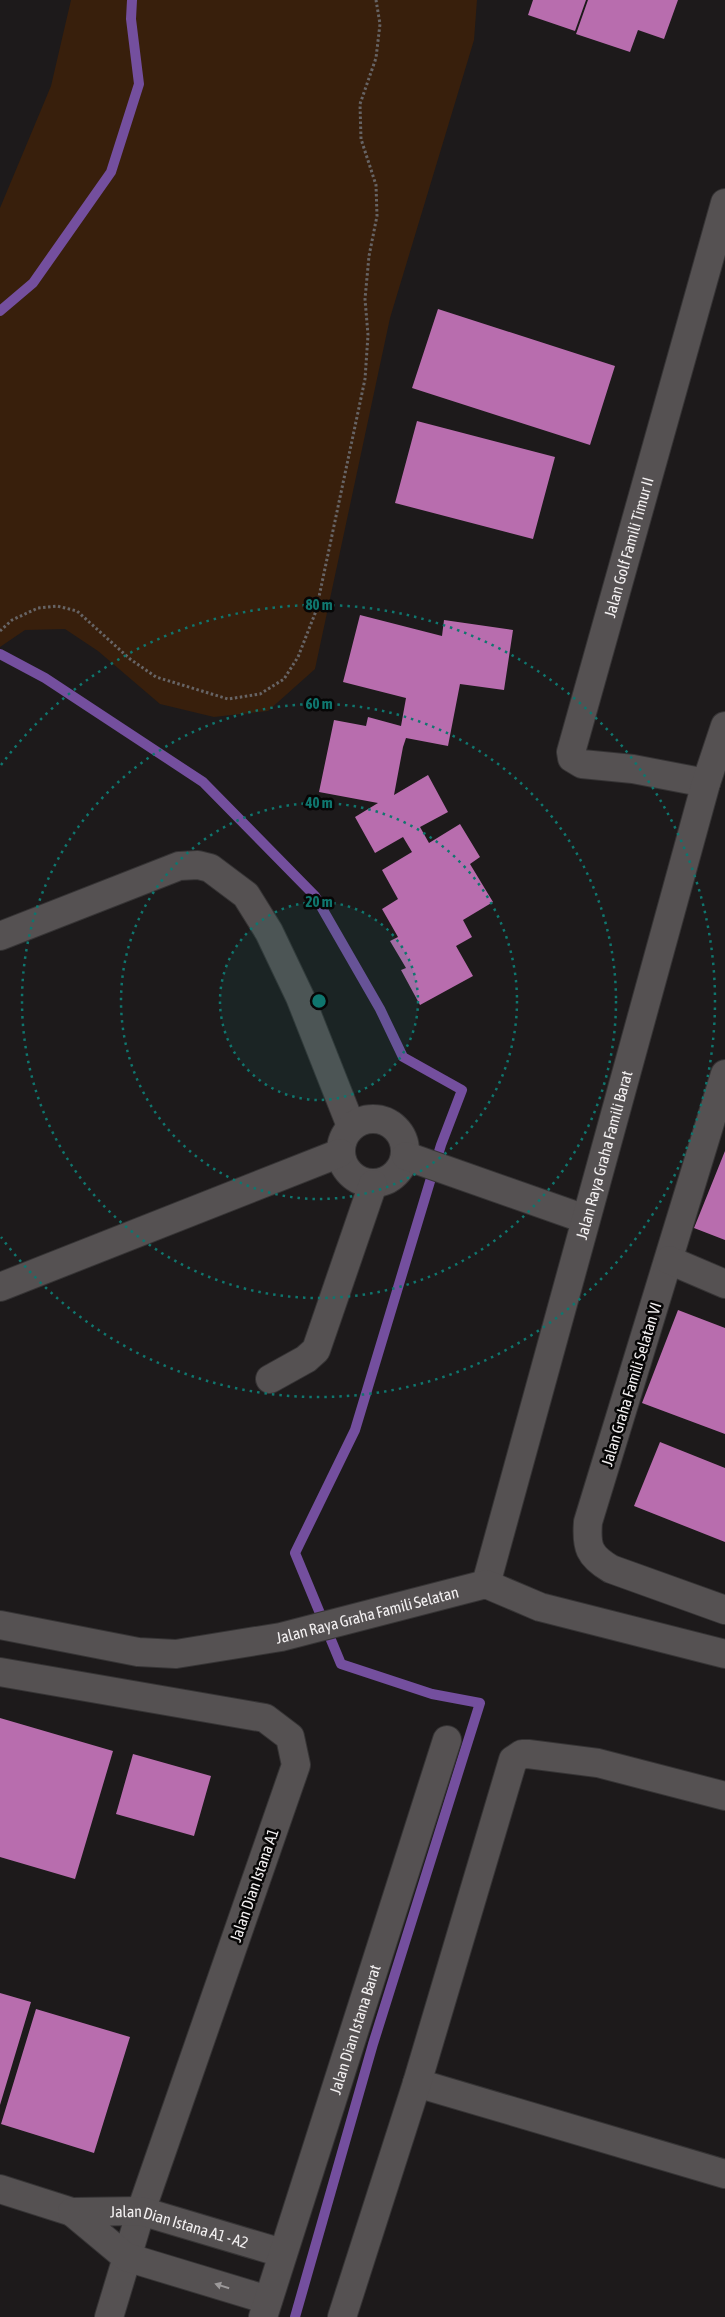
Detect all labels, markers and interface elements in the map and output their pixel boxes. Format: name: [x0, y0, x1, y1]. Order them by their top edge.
street label: Jalan Golf Famili Timur II: [600, 475, 657, 619]
text: 80 m: [306, 596, 333, 613]
text: 60 m: [306, 695, 333, 712]
text: 40 m: [305, 794, 333, 811]
text: 20 m: [306, 893, 333, 910]
centre of rings: [310, 992, 328, 1010]
street label: Jalan Raya Graha Famili Barat: [572, 1068, 636, 1241]
street label: Jalan Graha Famili Selatan VI: [597, 1300, 665, 1468]
street label: Jalan Raya Graha Famili Selatan: [275, 1582, 460, 1647]
street label: Jalan Dian Istana A1: [226, 1826, 282, 1944]
street label: Jalan Dian Istana Barat: [326, 1962, 384, 2096]
street label: Jalan Dian Istana A1 - A2: [110, 2202, 251, 2252]
one-way arrow: [214, 2282, 229, 2290]

